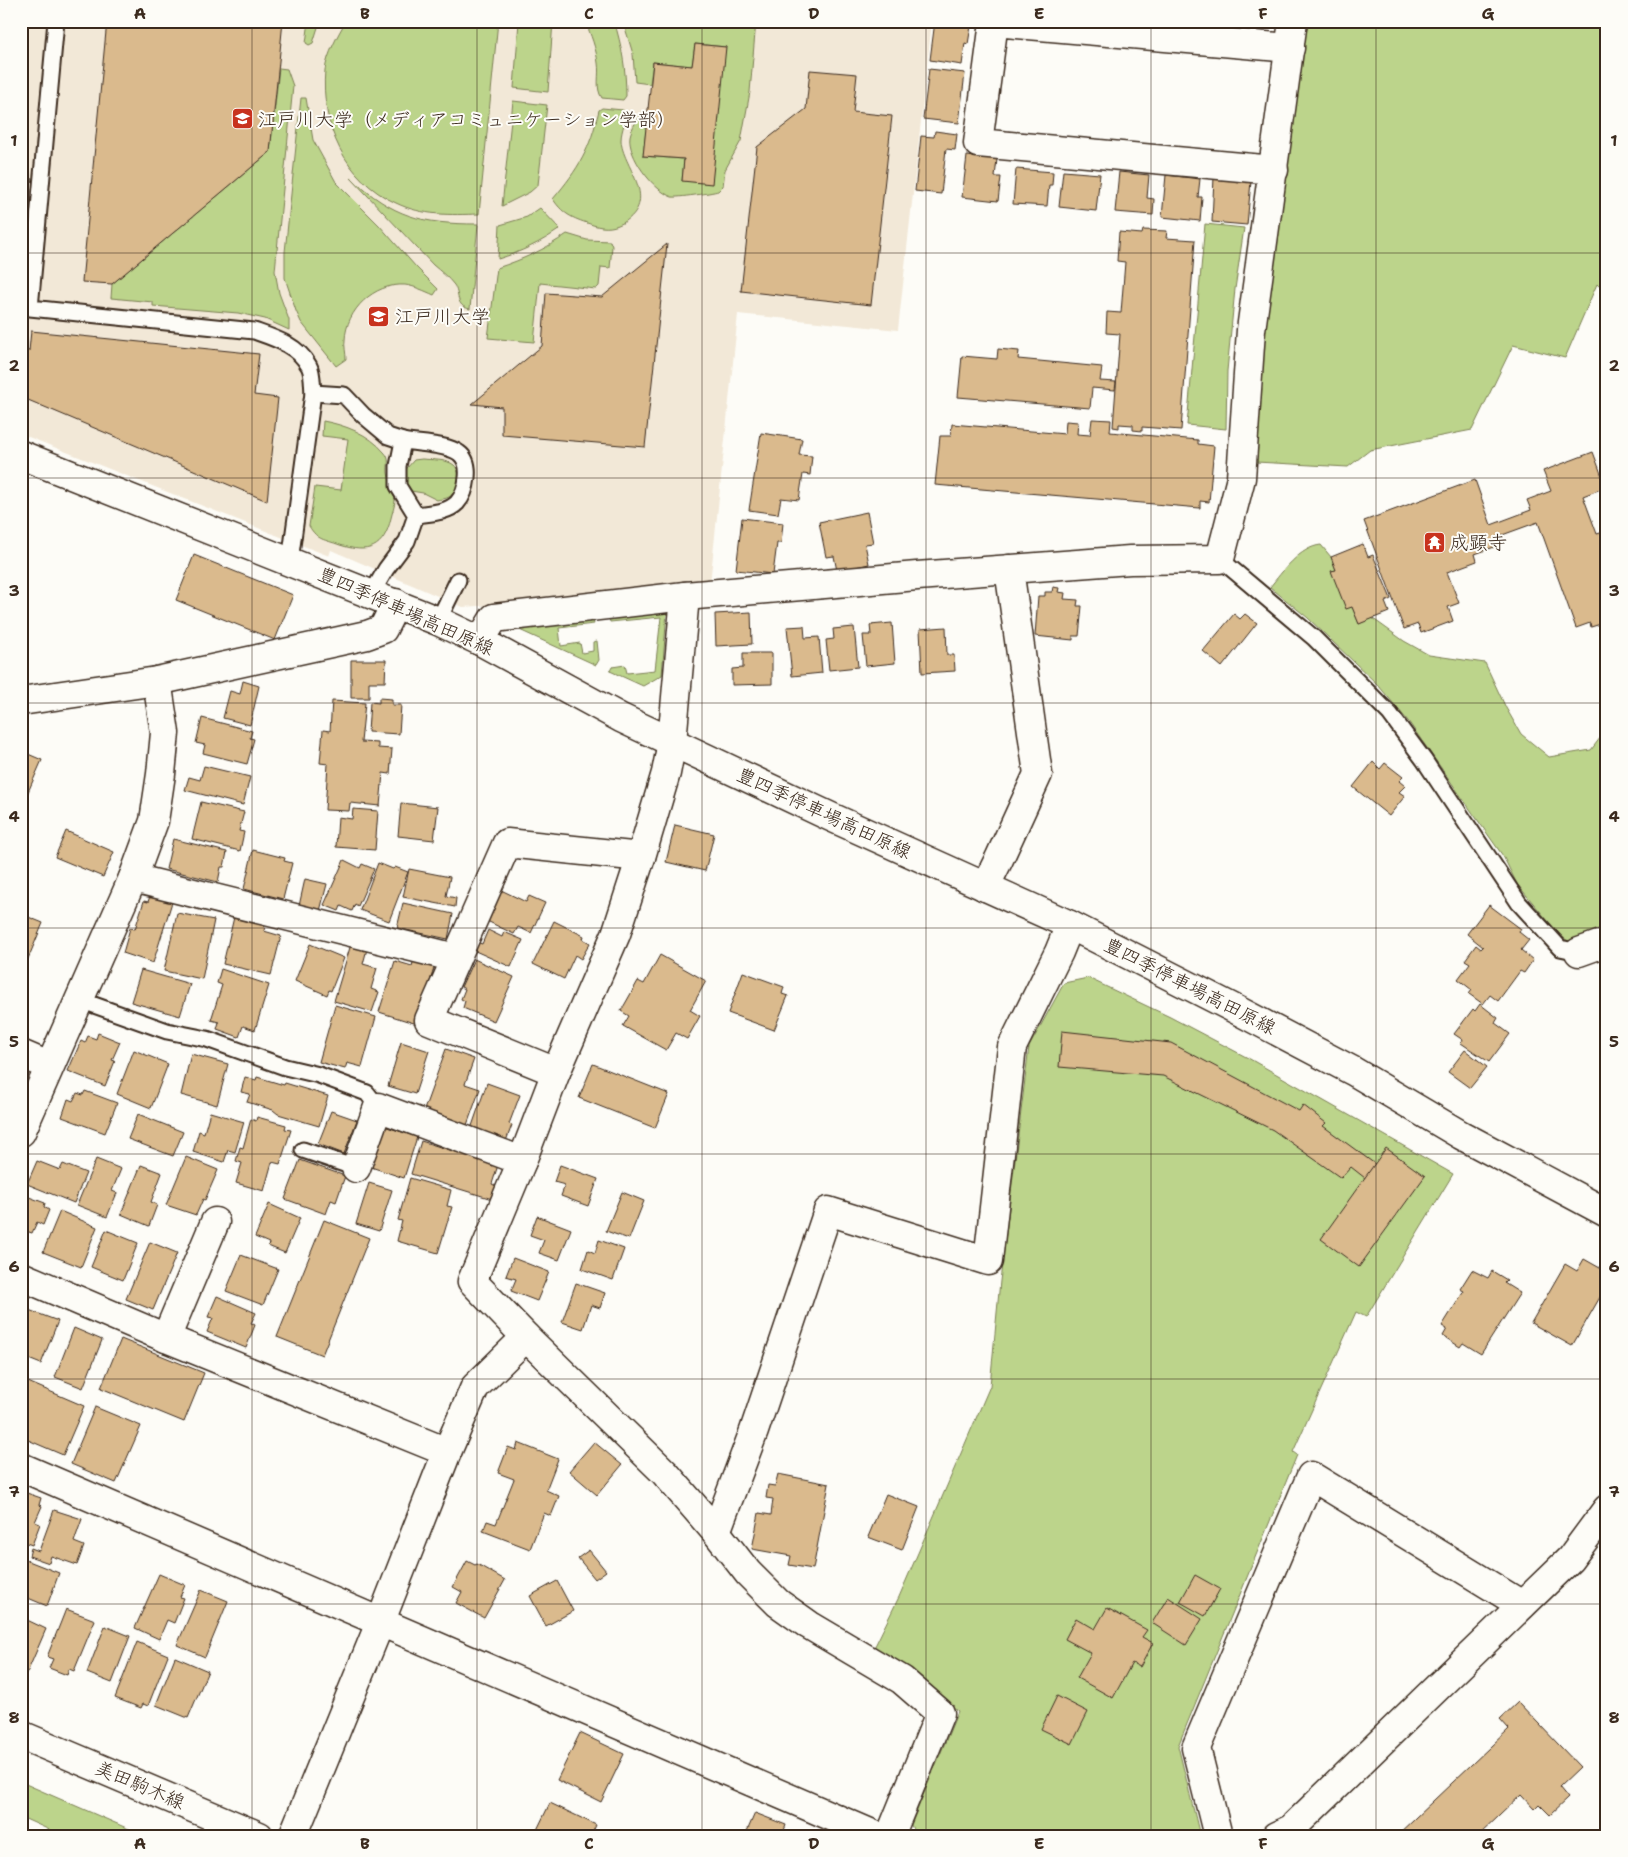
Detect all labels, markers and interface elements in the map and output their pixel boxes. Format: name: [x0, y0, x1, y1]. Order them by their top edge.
text: A: [134, 3, 146, 24]
text: B: [360, 3, 370, 24]
text: C: [584, 3, 594, 24]
text: D: [808, 3, 820, 24]
text: E: [1034, 3, 1044, 24]
text: F: [1258, 3, 1268, 24]
text: G: [1482, 3, 1495, 24]
school or university icon: 江戸川大学（メディアコミュニケーション学部）: [230, 107, 254, 131]
place label: 江戸川大学（メディアコミュニケーション学部）: [258, 107, 676, 132]
text: 1: [10, 130, 18, 151]
text: 1: [1610, 130, 1618, 151]
school or university icon: 江戸川大学: [367, 304, 391, 328]
place label: 江戸川大学: [395, 304, 490, 329]
text: 2: [8, 355, 20, 376]
text: 2: [1608, 355, 1620, 376]
temple icon: 成顕寺: [1422, 530, 1446, 554]
place label: 成顕寺: [1450, 530, 1507, 555]
street label: 豊四季停車場高田原線: [314, 561, 498, 661]
text: 3: [8, 580, 20, 601]
text: 3: [1608, 580, 1620, 601]
street label: 豊四季停車場高田原線: [733, 762, 915, 864]
text: 4: [8, 806, 20, 827]
text: 4: [1608, 806, 1620, 827]
street label: 豊四季停車場高田原線: [1100, 932, 1280, 1040]
text: 5: [9, 1031, 19, 1052]
text: 5: [1609, 1031, 1619, 1052]
text: 6: [8, 1256, 20, 1277]
text: 6: [1608, 1256, 1620, 1277]
text: 7: [8, 1481, 20, 1502]
text: 7: [1608, 1481, 1620, 1502]
text: 8: [8, 1707, 20, 1728]
text: 8: [1608, 1707, 1620, 1728]
street label: 美田駒木線: [91, 1755, 189, 1815]
text: A: [134, 1833, 146, 1854]
text: B: [360, 1833, 370, 1854]
text: C: [584, 1833, 594, 1854]
text: D: [808, 1833, 820, 1854]
text: E: [1034, 1833, 1044, 1854]
text: F: [1258, 1833, 1268, 1854]
text: G: [1482, 1833, 1495, 1854]

